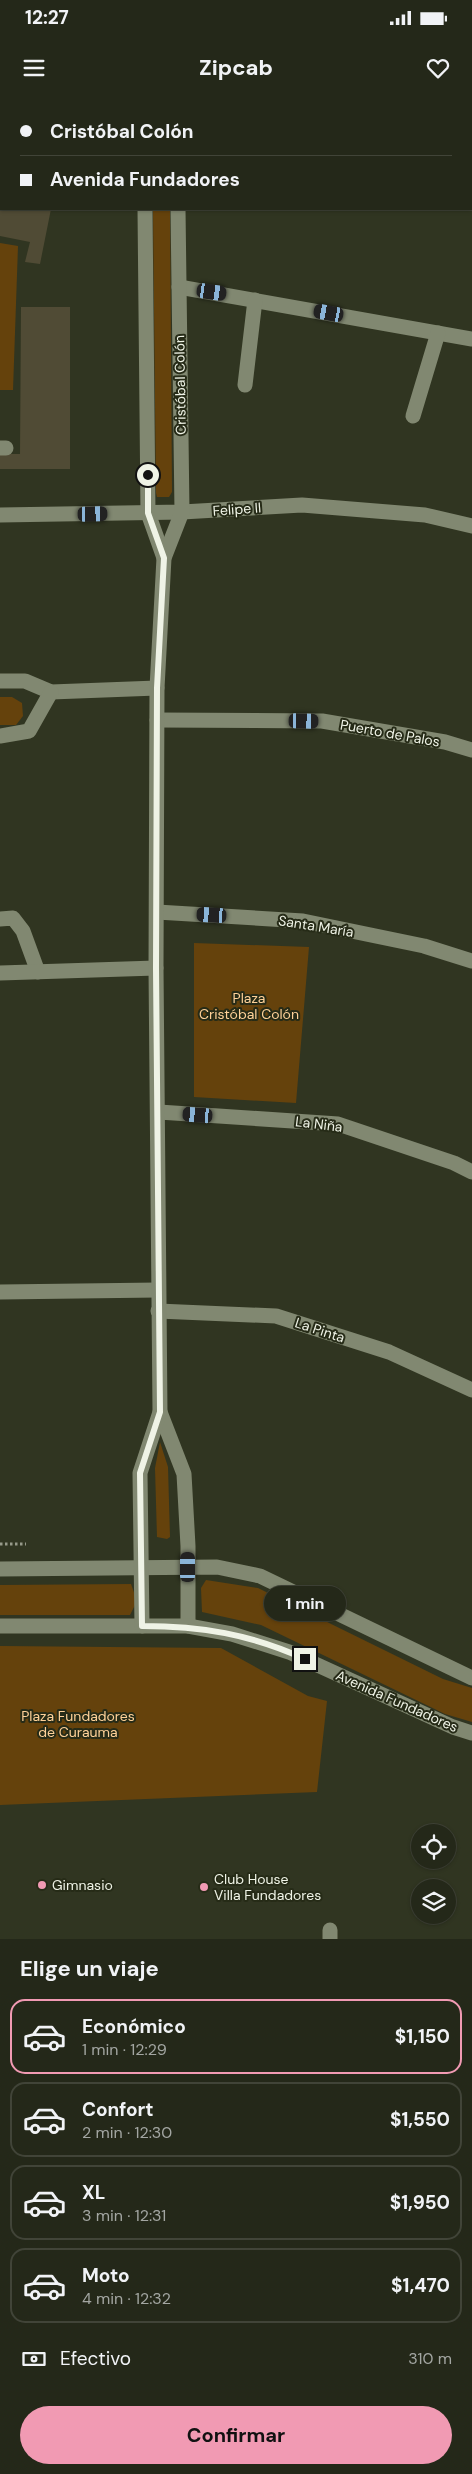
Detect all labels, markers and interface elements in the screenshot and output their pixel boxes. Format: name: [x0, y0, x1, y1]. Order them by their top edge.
text: 12:27: [25, 5, 69, 30]
text: Zipcab: [199, 53, 273, 82]
icon: menu: [20, 54, 48, 82]
icon: heart: [424, 54, 452, 82]
text: Cristóbal Colón: [50, 119, 194, 144]
text: Avenida Fundadores: [50, 167, 240, 192]
car: [196, 282, 227, 302]
car: [312, 303, 345, 323]
street label: Cristóbal Colón: [170, 335, 190, 435]
route start: [137, 464, 159, 486]
street label: Felipe II: [212, 498, 262, 520]
car: [77, 506, 108, 522]
car: [288, 713, 319, 729]
street label: Puerto de Palos: [339, 715, 441, 751]
car: [196, 907, 227, 923]
street label: Santa María: [277, 911, 355, 941]
park label: Plaza Cristóbal Colón: [199, 989, 299, 1023]
car: [182, 1106, 213, 1124]
street label: La Niña: [294, 1112, 344, 1136]
street label: La Pinta: [293, 1314, 347, 1346]
car: [180, 1552, 195, 1582]
callout: 1 min: [264, 1586, 346, 1622]
text: 1 min: [286, 1593, 324, 1614]
route end: [294, 1648, 316, 1670]
street label: Avenida Fundadores: [333, 1666, 461, 1736]
park label: Plaza Fundadores de Curauma: [21, 1707, 135, 1741]
map controls: [411, 1824, 456, 1924]
button: locate: [411, 1824, 456, 1869]
place label: Club House Villa Fundadores: [214, 1870, 321, 1904]
place label: Gimnasio: [52, 1876, 113, 1894]
marker: Gimnasio: [36, 1879, 48, 1891]
button: layers: [411, 1879, 456, 1924]
marker: Club House Villa Fundadores: [198, 1881, 210, 1893]
text: Elige un viaje: [20, 1954, 159, 1983]
icon: car: [22, 2014, 67, 2059]
text: Económico: [82, 2014, 186, 2039]
text: $1,150: [395, 2024, 450, 2049]
text: 1 min · 12:29: [82, 2039, 167, 2060]
icon: car: [22, 2097, 67, 2142]
text: Confort: [82, 2097, 154, 2122]
text: $1,550: [390, 2107, 450, 2132]
text: 2 min · 12:30: [82, 2122, 172, 2143]
icon: car: [22, 2180, 67, 2225]
text: XL: [82, 2180, 105, 2205]
text: $1,950: [390, 2190, 450, 2215]
text: 3 min · 12:31: [82, 2205, 166, 2226]
icon: car: [22, 2263, 67, 2308]
text: Moto: [82, 2263, 130, 2288]
text: $1,470: [391, 2273, 450, 2298]
text: 4 min · 12:32: [82, 2288, 171, 2309]
icon: cash: [20, 2345, 48, 2373]
text: Efectivo: [60, 2346, 131, 2371]
text: 310 m: [408, 2348, 452, 2369]
button: Confirmar: [20, 2406, 452, 2464]

